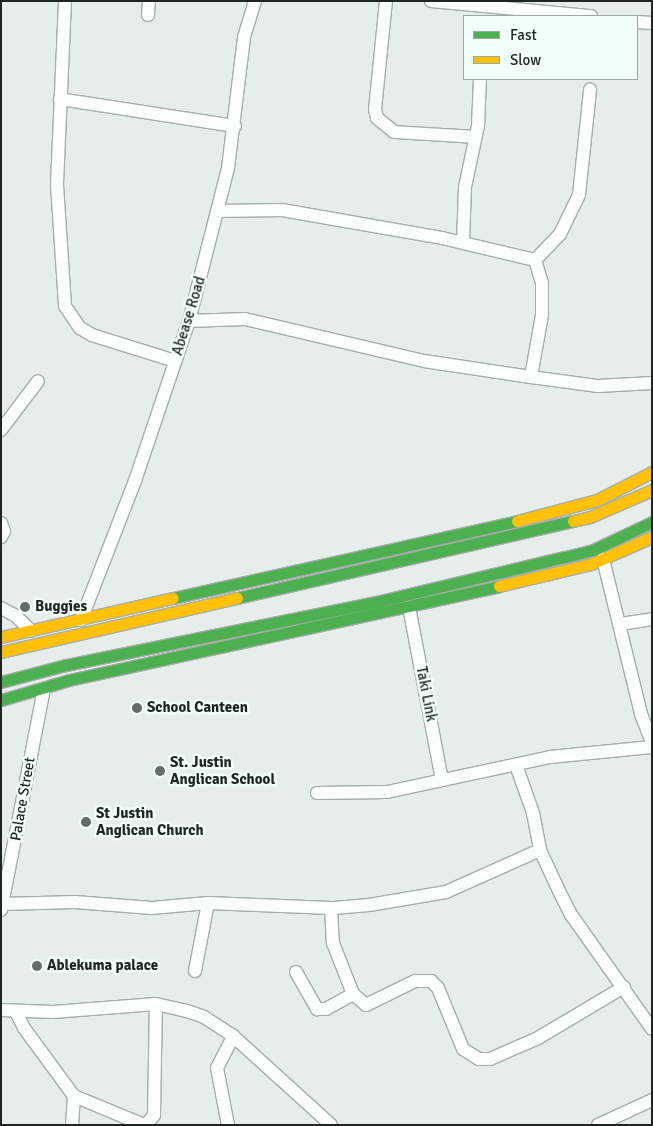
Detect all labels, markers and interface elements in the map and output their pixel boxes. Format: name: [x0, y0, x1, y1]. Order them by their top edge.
legend: [463, 15, 638, 80]
text: Fast: [510, 26, 537, 44]
text: Slow: [510, 51, 541, 69]
street label: Abease Road: [168, 274, 210, 358]
place label: Buggies: [35, 598, 87, 616]
marker: Buggies: [19, 601, 31, 613]
street label: Taki Link: [412, 665, 440, 723]
place label: School Canteen: [147, 699, 248, 717]
marker: School Canteen: [131, 702, 143, 714]
place label: St. Justin Anglican School: [170, 753, 275, 788]
street label: Palace Street: [7, 756, 39, 842]
marker: St. Justin Anglican School: [154, 765, 166, 777]
place label: St Justin Anglican Church: [96, 804, 204, 839]
marker: St Justin Anglican Church: [80, 816, 92, 828]
place label: Ablekuma palace: [47, 957, 158, 975]
marker: Ablekuma palace: [31, 960, 43, 972]

